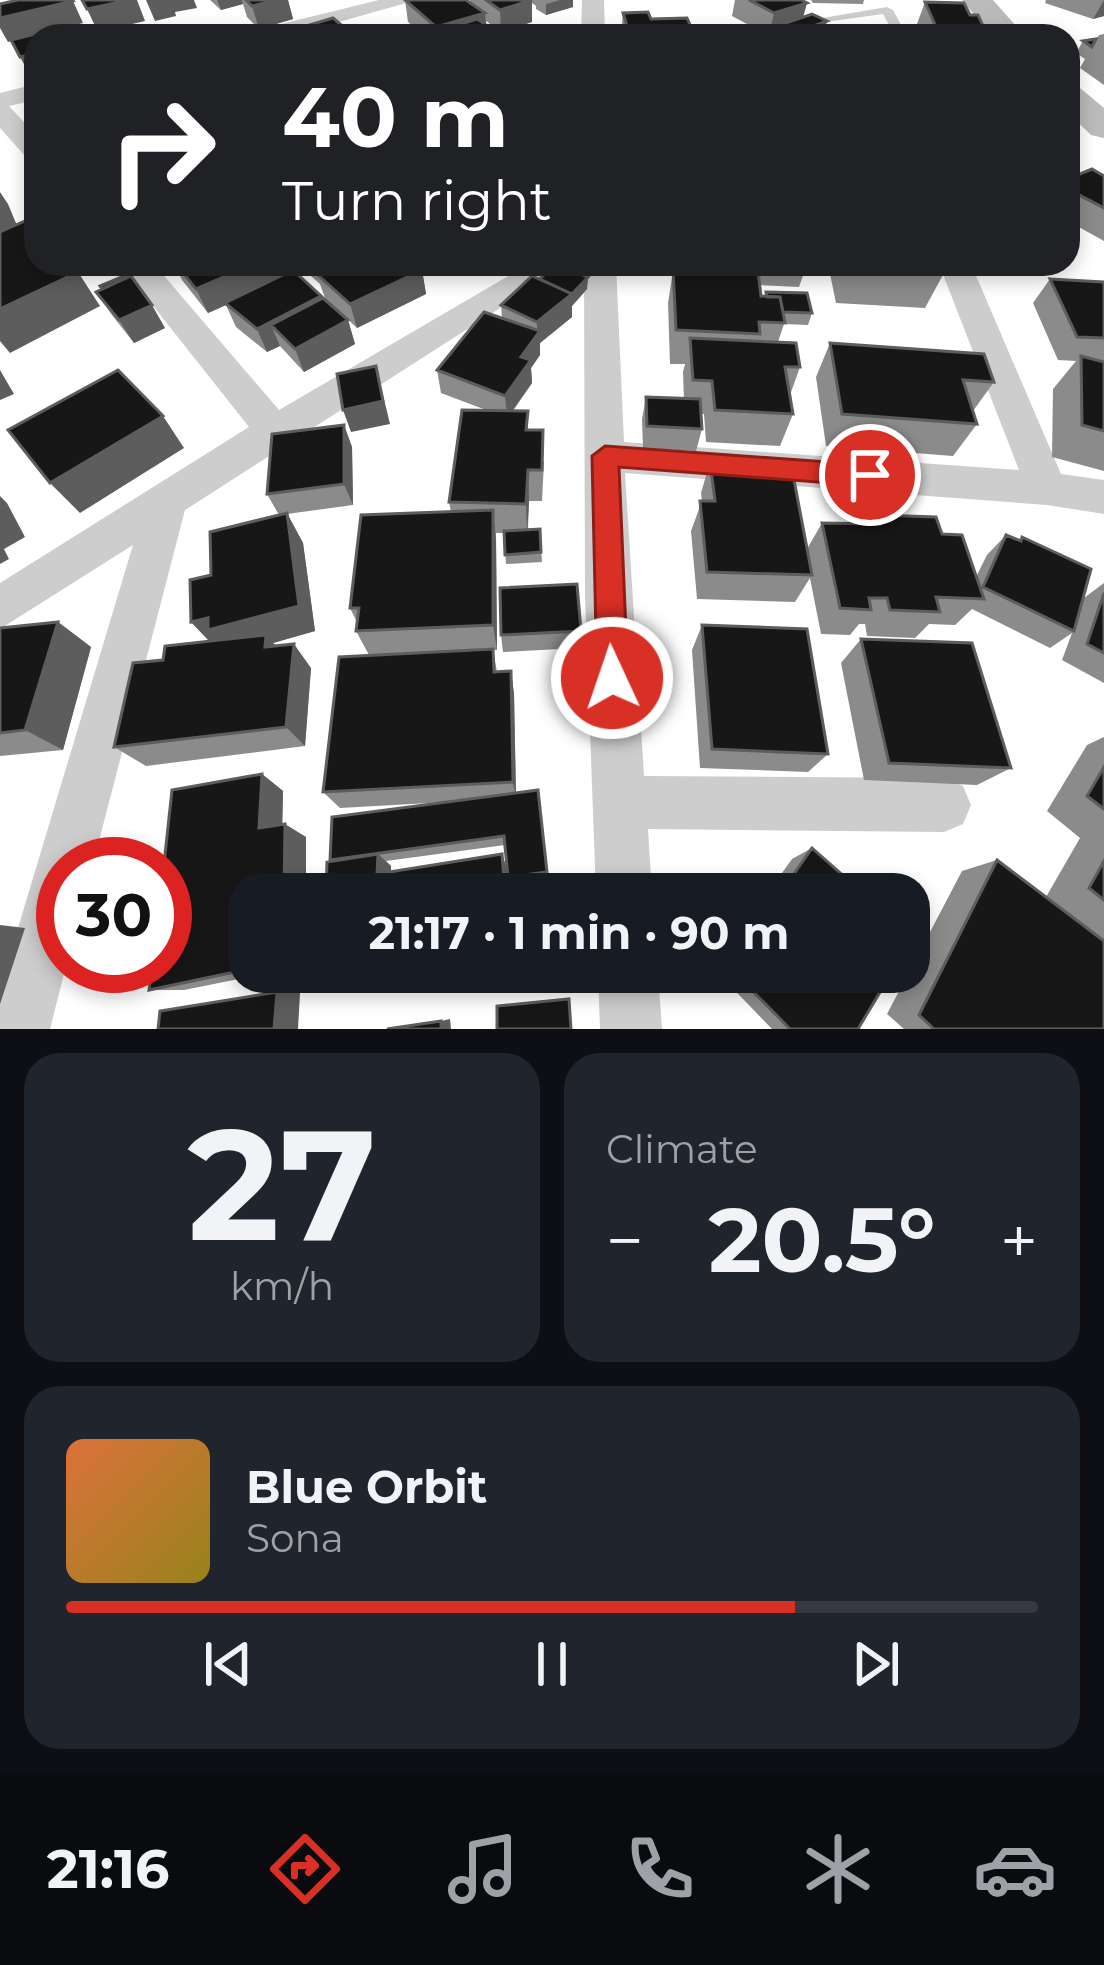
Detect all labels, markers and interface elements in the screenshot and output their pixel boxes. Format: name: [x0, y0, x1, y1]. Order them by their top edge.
text: 40 m: [282, 66, 509, 168]
icon: right: [84, 72, 240, 228]
text: Turn right: [282, 168, 552, 234]
pin: [819, 424, 921, 526]
icon: arrive: [837, 442, 903, 508]
position arrow: [549, 615, 675, 741]
speed limit sign: 30: [36, 837, 192, 993]
text: 21:17 · 1 min · 90 m: [368, 905, 790, 960]
text: 27: [188, 1089, 376, 1279]
text: Climate: [606, 1125, 758, 1173]
text: 20.5°: [708, 1185, 936, 1295]
text: −: [606, 1200, 644, 1281]
text: +: [1000, 1200, 1038, 1281]
text: km/h: [230, 1262, 334, 1310]
text: Blue Orbit: [246, 1459, 487, 1514]
text: Sona: [246, 1514, 344, 1562]
icon: previous: [195, 1631, 261, 1697]
icon: pause: [519, 1631, 585, 1697]
icon: next: [843, 1631, 909, 1697]
icon: directions: [263, 1827, 347, 1911]
icon: music: [441, 1827, 525, 1911]
icon: phone: [618, 1827, 702, 1911]
icon: climate: [796, 1827, 880, 1911]
icon: car: [973, 1827, 1057, 1911]
text: 21:16: [47, 1836, 170, 1902]

